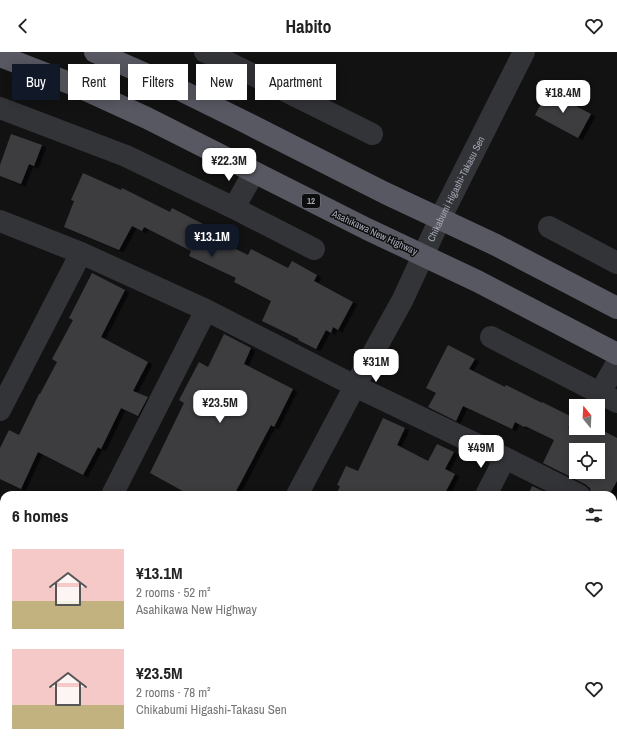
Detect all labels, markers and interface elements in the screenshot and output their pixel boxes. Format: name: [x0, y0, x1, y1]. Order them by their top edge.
text: Habito: [286, 14, 331, 39]
icon: back: [12, 15, 34, 37]
icon: heart: [583, 15, 605, 37]
chip: Buy: [12, 64, 60, 100]
chip: Rent: [68, 64, 120, 100]
chip: Filters: [128, 64, 188, 100]
chip: New: [196, 64, 247, 100]
chip: Apartment: [255, 64, 336, 100]
pin: ¥18.4M: [530, 80, 596, 114]
text: ¥18.4M: [545, 84, 581, 101]
street label: Chikabumi Higashi-Takasu Sen: [424, 134, 488, 244]
pin: ¥22.3M: [196, 148, 262, 182]
text: ¥22.3M: [211, 152, 247, 169]
road number: 12: [302, 194, 320, 208]
street label: Asahikawa New Highway: [329, 206, 420, 258]
pin: ¥13.1M: [179, 224, 245, 258]
text: ¥13.1M: [194, 228, 230, 245]
pin: ¥31M: [352, 349, 400, 383]
text: ¥31M: [363, 353, 389, 370]
pin: ¥23.5M: [187, 390, 253, 424]
text: ¥23.5M: [202, 394, 238, 411]
north arrow: [569, 399, 605, 435]
map controls: [569, 399, 605, 479]
pin: ¥49M: [457, 435, 505, 469]
text: ¥49M: [468, 439, 494, 456]
button: locate: [569, 443, 605, 479]
text: 6 homes: [12, 504, 69, 527]
icon: filters: [583, 504, 605, 526]
text: ¥13.1M: [136, 561, 183, 584]
icon: home: [44, 565, 92, 613]
icon: heart: [583, 578, 605, 600]
text: 2 rooms · 52 m²: [136, 584, 211, 601]
text: Asahikawa New Highway: [136, 601, 257, 618]
text: ¥23.5M: [136, 661, 183, 684]
icon: home: [44, 665, 92, 713]
icon: heart: [583, 678, 605, 700]
text: 2 rooms · 78 m²: [136, 684, 211, 701]
text: Chikabumi Higashi-Takasu Sen: [136, 701, 287, 718]

